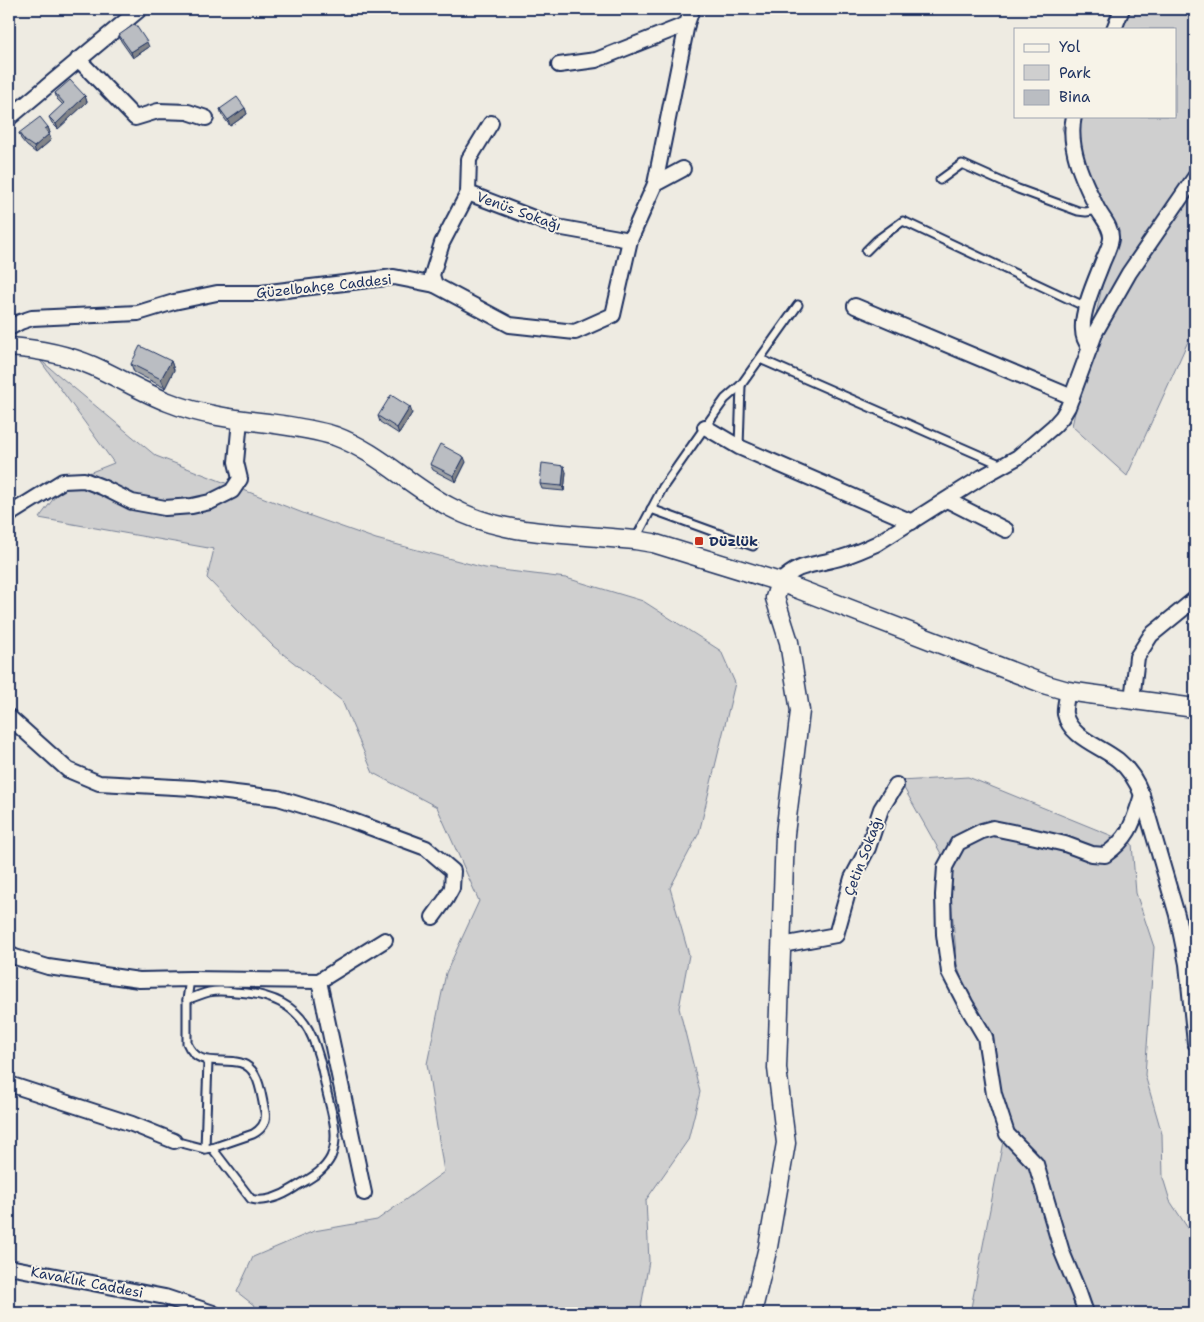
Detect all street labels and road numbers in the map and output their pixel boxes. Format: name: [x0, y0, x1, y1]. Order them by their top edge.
street label: Venüs Sokağı: [474, 187, 564, 235]
street label: Güzelbahçe Caddesi: [255, 270, 393, 302]
street label: Çetin Sokağı: [840, 814, 886, 898]
street label: Kavaklık Caddesi: [29, 1262, 145, 1302]

